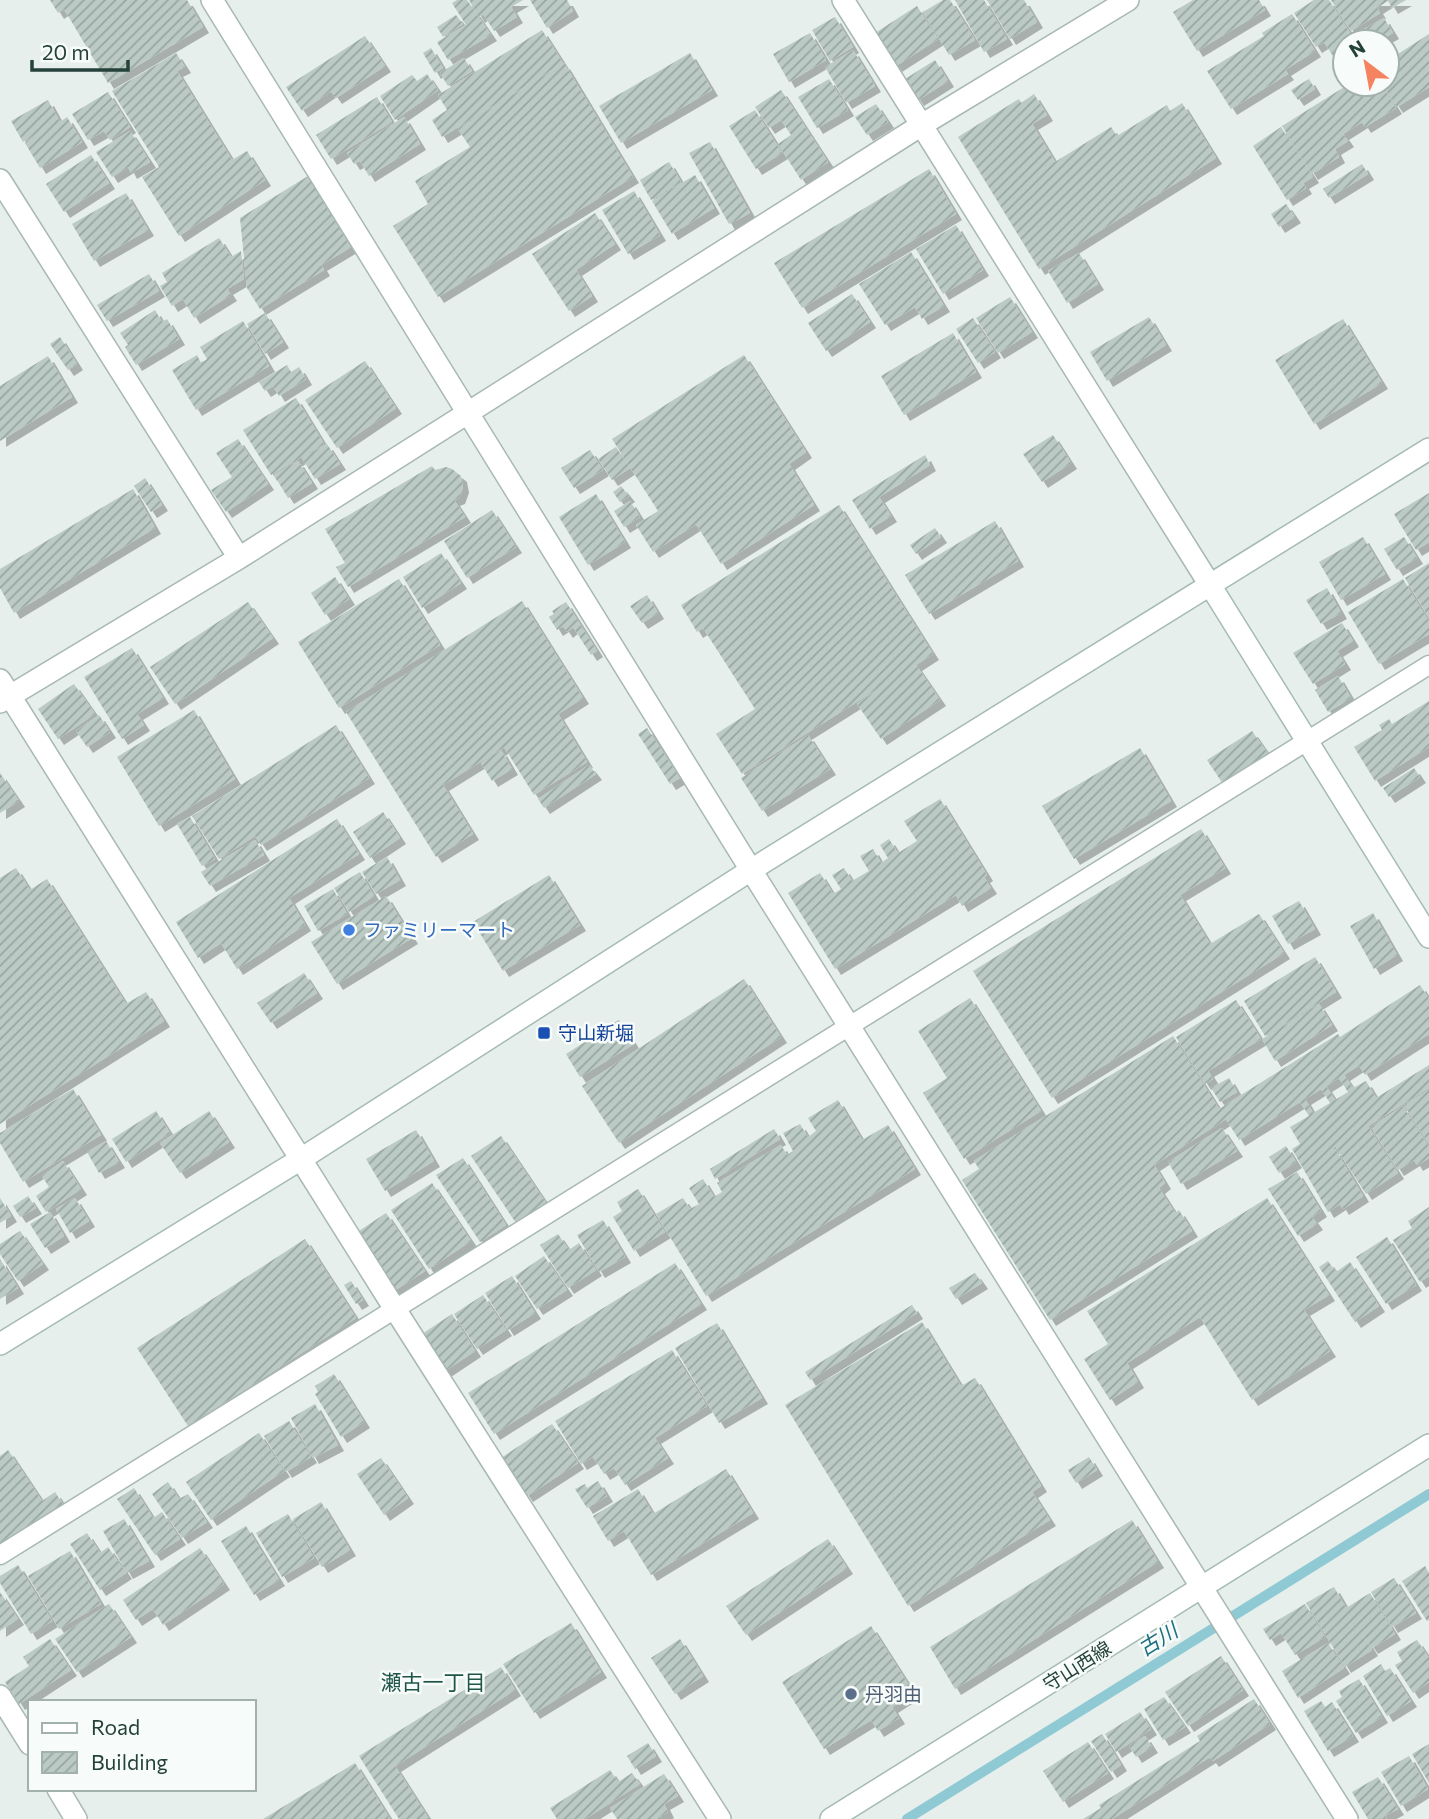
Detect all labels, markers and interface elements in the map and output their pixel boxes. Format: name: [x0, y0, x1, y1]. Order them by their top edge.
scale bar: [32, 28, 128, 72]
north arrow: [1331, 28, 1401, 98]
text: N: [1345, 35, 1369, 62]
text: 20 m: [42, 39, 90, 64]
place label: ファミリーマート: [363, 918, 515, 941]
marker: ファミリーマート: [341, 922, 357, 938]
place label: 守山新堀: [558, 1021, 634, 1044]
marker: 守山新堀: [536, 1025, 552, 1041]
water label: 古川: [1133, 1616, 1183, 1660]
street label: 守山西線: [1038, 1636, 1115, 1695]
district label: 瀬古一丁目: [381, 1669, 486, 1694]
place label: 丹羽由: [865, 1682, 922, 1705]
marker: 丹羽由: [843, 1686, 859, 1702]
legend: [28, 1700, 256, 1791]
text: Road: [91, 1714, 140, 1739]
text: Building: [91, 1749, 168, 1774]

